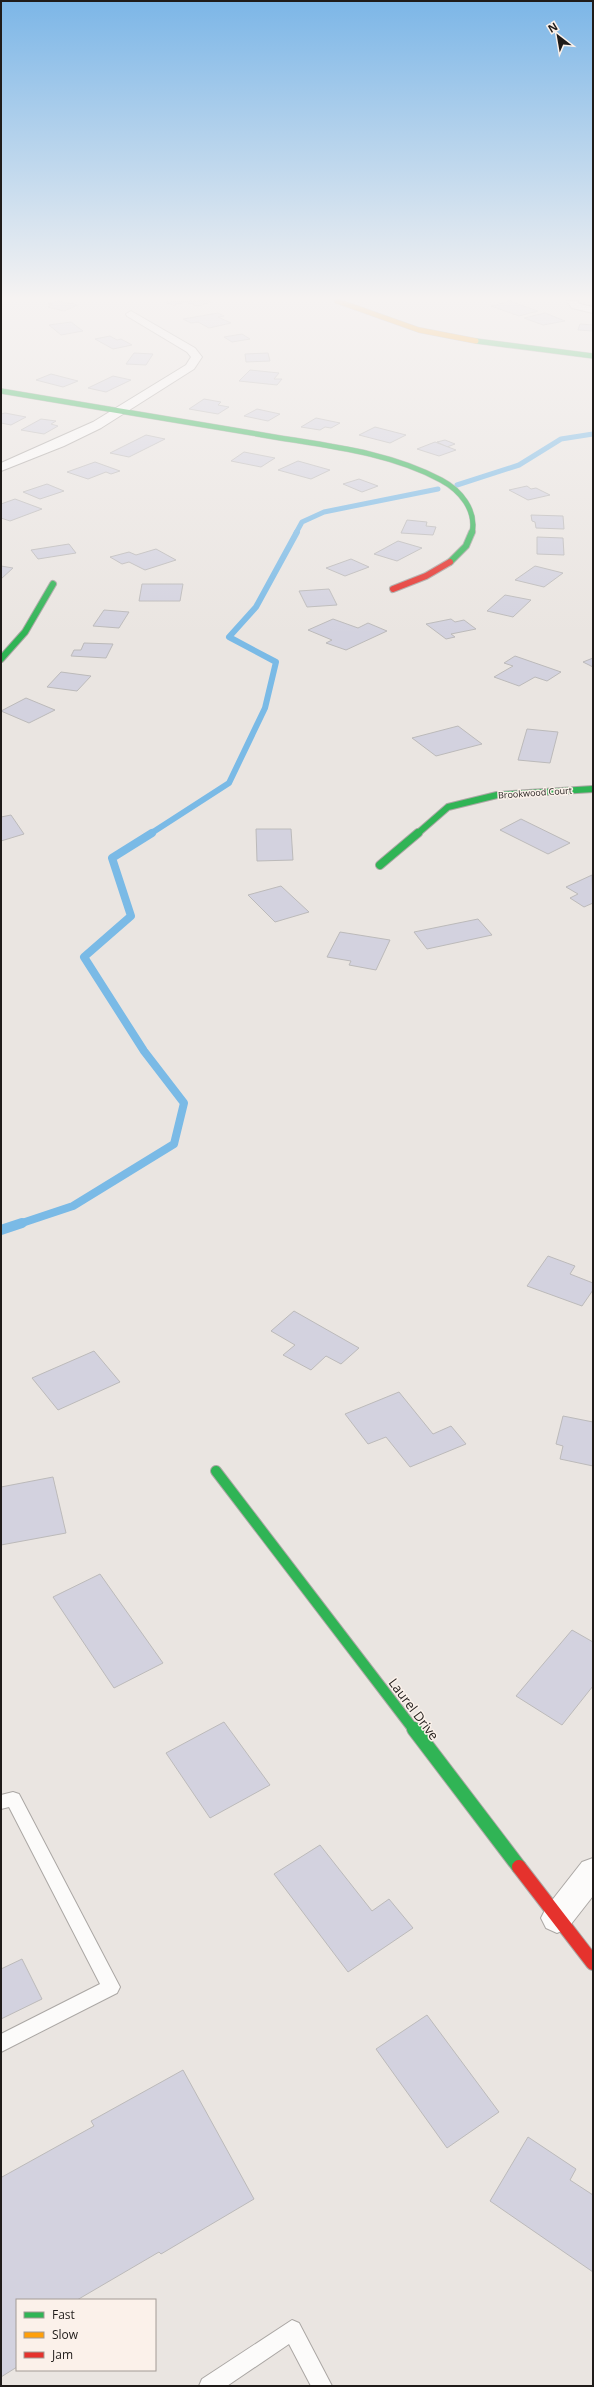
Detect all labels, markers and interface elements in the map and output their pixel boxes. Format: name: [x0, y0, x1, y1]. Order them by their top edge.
north arrow: [538, 16, 578, 56]
text: N: [545, 18, 560, 36]
street label: Brookwood Court: [498, 783, 572, 802]
street label: Laurel Drive: [385, 1674, 443, 1744]
legend: [16, 2299, 156, 2371]
text: Fast: [52, 2306, 75, 2323]
text: Slow: [52, 2326, 79, 2343]
text: Jam: [51, 2346, 73, 2363]

